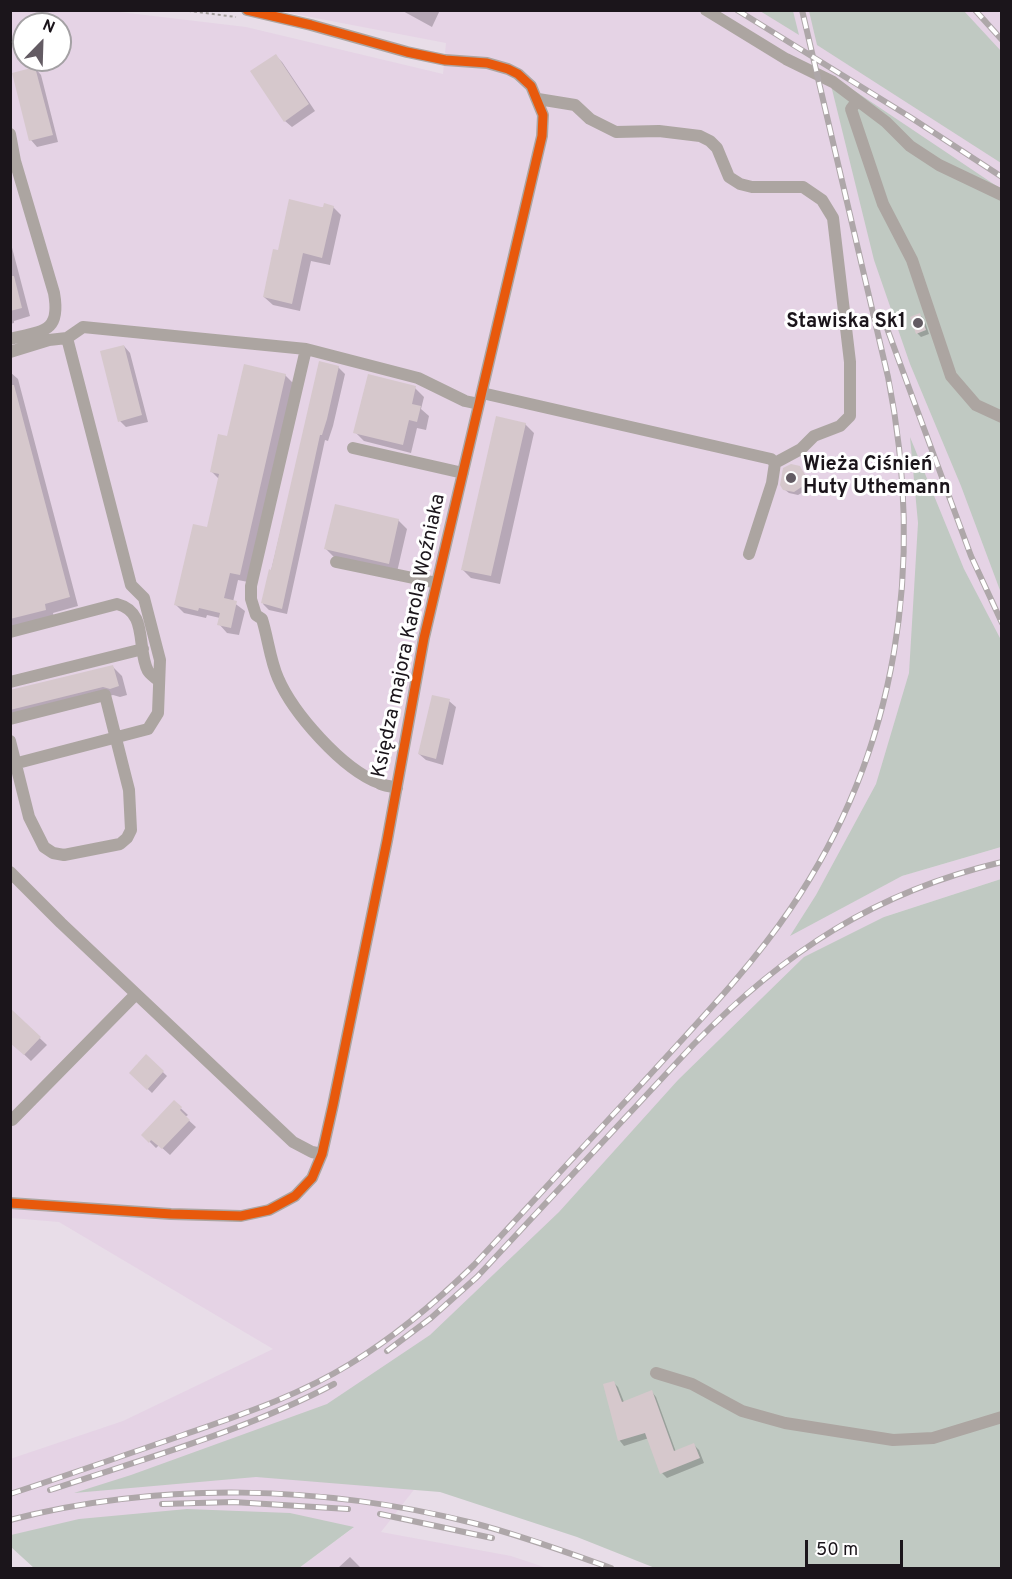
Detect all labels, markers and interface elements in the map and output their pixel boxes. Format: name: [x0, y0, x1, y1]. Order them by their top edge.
north arrow: [12, 12, 72, 72]
text: N: [39, 16, 57, 39]
place label: Stawiska Sk1: [786, 311, 906, 335]
marker: Stawiska Sk1: [911, 316, 925, 330]
place label: Wieża Ciśnień Huty Uthemann: [803, 454, 951, 501]
marker: Wieża Ciśnień Huty Uthemann: [784, 471, 798, 485]
street label: Księdza majora Karola Woźniaka: [368, 492, 452, 780]
scale bar: [808, 1528, 906, 1566]
text: 50 m: [816, 1539, 858, 1562]

